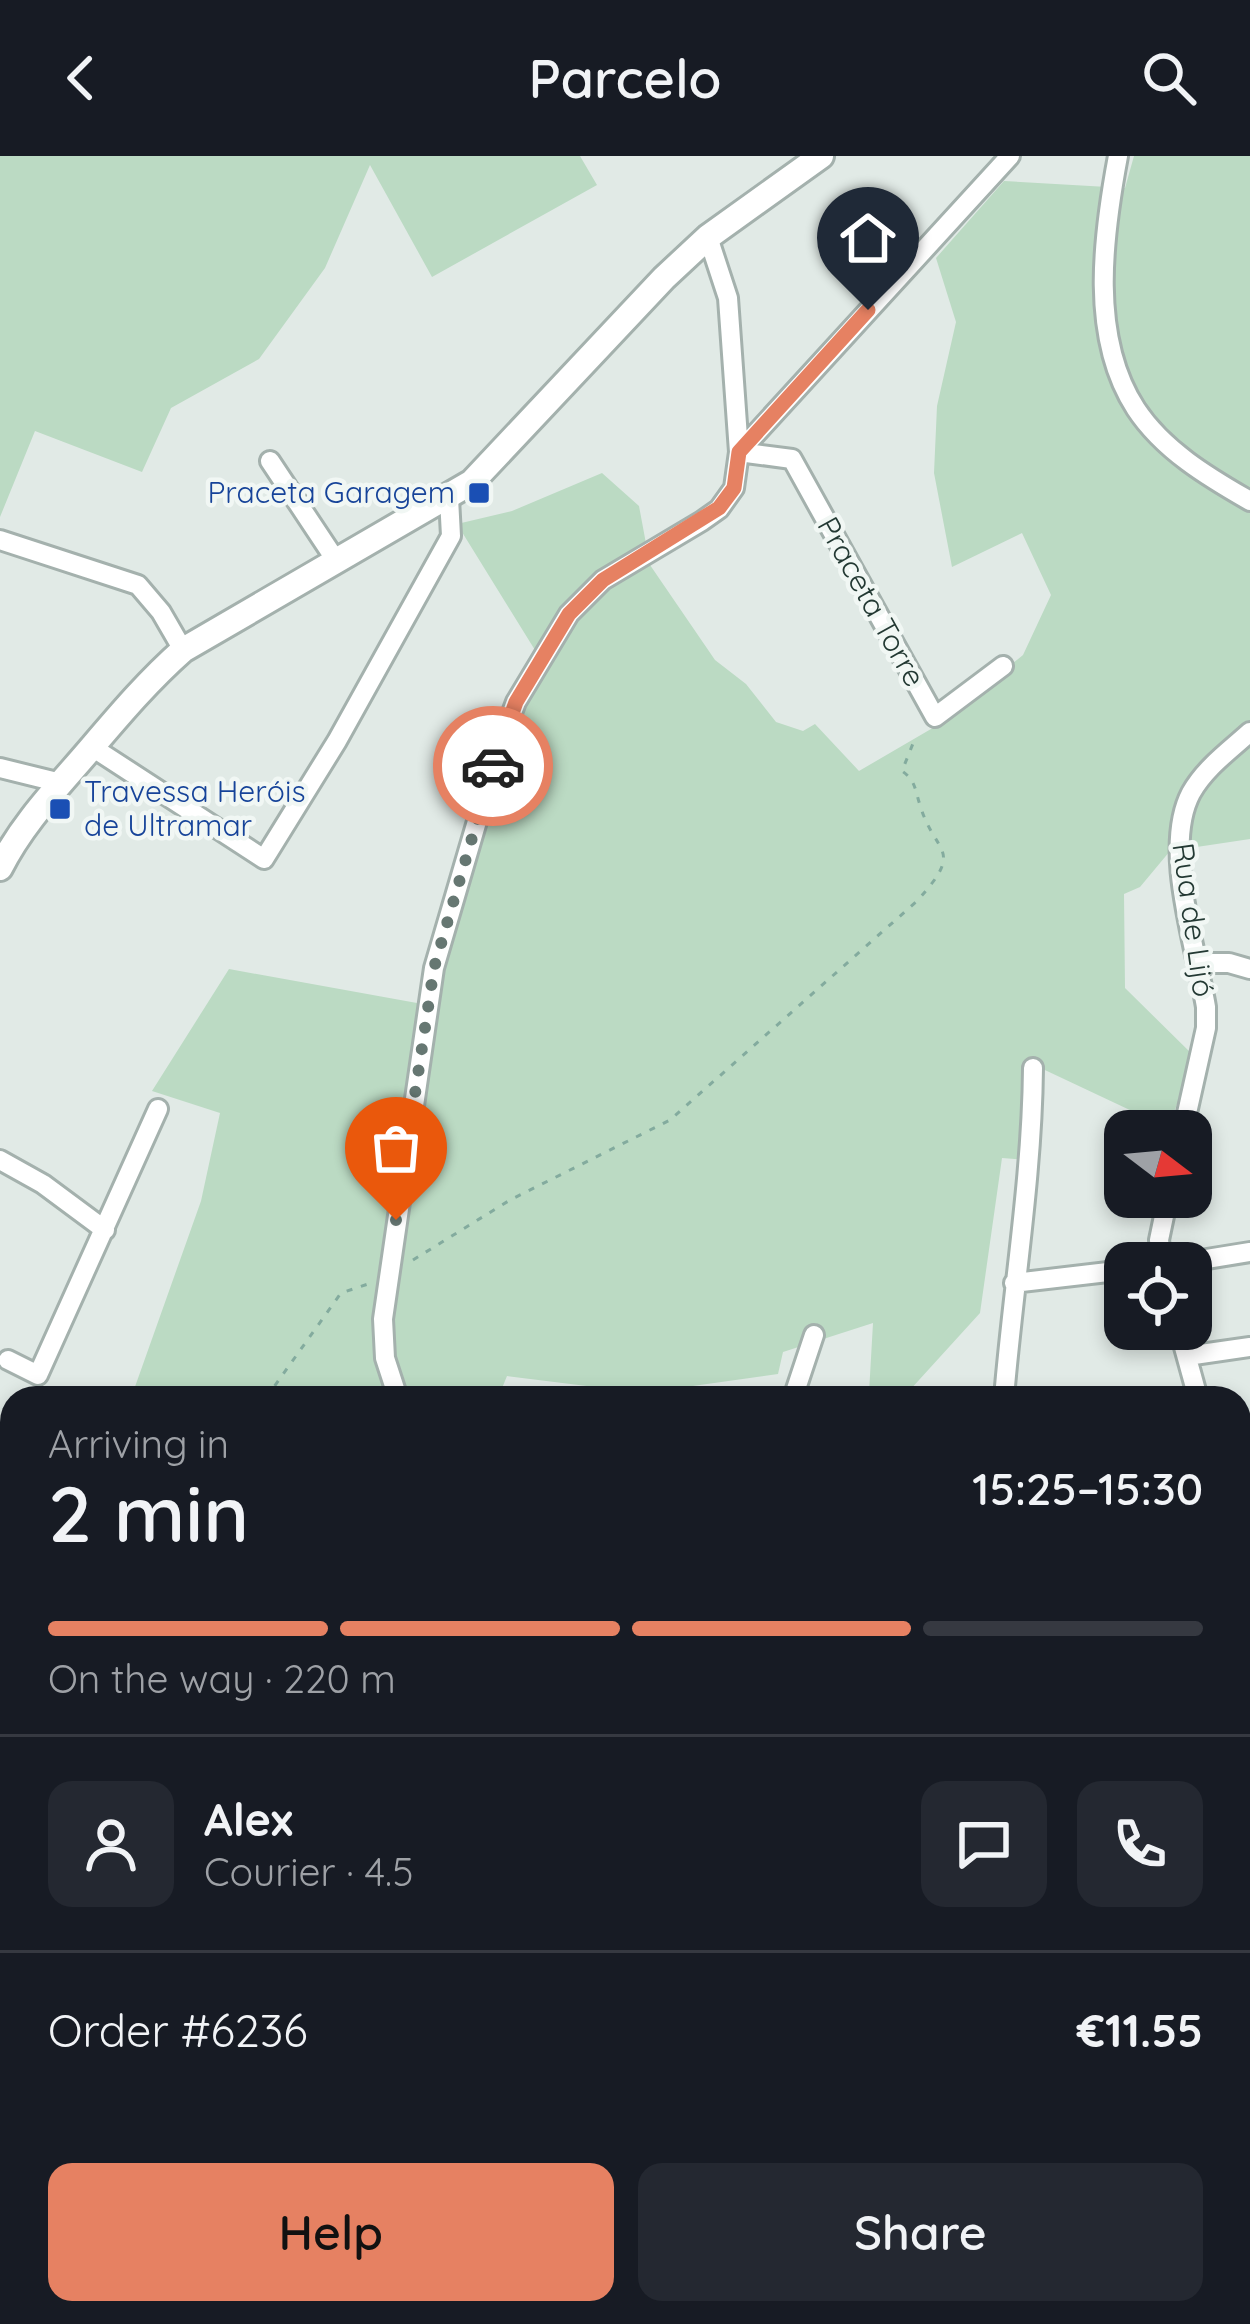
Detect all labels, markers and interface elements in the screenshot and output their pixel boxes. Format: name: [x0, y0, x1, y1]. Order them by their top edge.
text: Parcelo: [528, 44, 722, 112]
icon: back: [48, 45, 114, 111]
icon: search: [1136, 45, 1202, 111]
pin: [817, 187, 919, 310]
icon: home: [835, 205, 901, 271]
place label: Praceta Garagem: [207, 473, 455, 511]
marker: Praceta Garagem: [466, 480, 492, 506]
street label: Praceta Torre: [810, 510, 934, 693]
courier: [433, 706, 553, 826]
icon: car: [460, 733, 526, 799]
place label: Travessa Heróis de Ultramar: [84, 772, 305, 844]
marker: Travessa Heróis de Ultramar: [47, 796, 73, 822]
street label: Rua de Lijó: [1164, 840, 1224, 999]
pin: [345, 1097, 447, 1220]
north arrow: [1104, 1110, 1212, 1218]
map controls: [1104, 1110, 1212, 1350]
icon: bag: [363, 1115, 429, 1181]
button: locate: [1104, 1242, 1212, 1350]
text: Arriving in: [48, 1419, 229, 1468]
text: 15:25–15:30: [972, 1460, 1203, 1516]
text: 2 min: [48, 1464, 249, 1562]
text: On the way · 220 m: [48, 1654, 396, 1703]
button: person: [48, 1781, 174, 1907]
button: chat: [921, 1781, 1047, 1907]
button: phone: [1077, 1781, 1203, 1907]
text: Alex: [204, 1791, 293, 1847]
text: Courier · 4.5: [204, 1847, 413, 1896]
text: Order #6236: [48, 2002, 307, 2058]
text: €11.55: [1077, 2002, 1203, 2058]
button: Help: [48, 2163, 614, 2301]
button: Share: [638, 2163, 1203, 2301]

